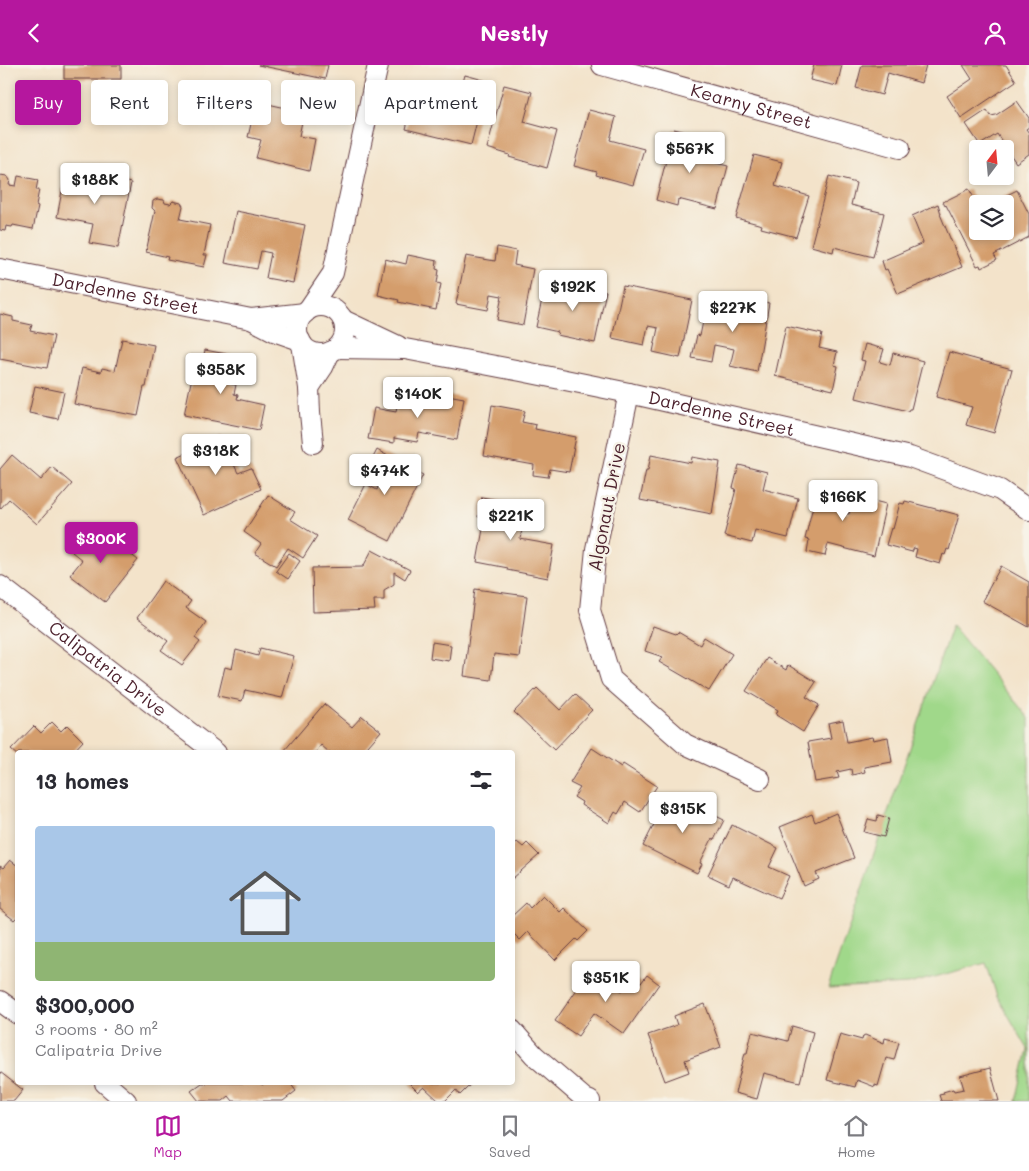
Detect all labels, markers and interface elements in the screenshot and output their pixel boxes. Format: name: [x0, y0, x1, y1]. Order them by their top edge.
text: Nestly: [480, 18, 549, 47]
icon: back: [20, 19, 48, 47]
icon: person: [981, 19, 1009, 47]
street label: Kearny Street: [688, 77, 815, 134]
chip: Buy: [15, 80, 81, 125]
chip: Rent: [91, 80, 168, 125]
chip: Filters: [178, 80, 271, 125]
chip: New: [281, 80, 355, 125]
chip: Apartment: [365, 80, 496, 125]
pin: $567K: [655, 131, 725, 174]
text: $567K: [666, 137, 714, 158]
north arrow: [969, 140, 1014, 185]
map controls: [969, 140, 1014, 240]
pin: $188K: [60, 163, 130, 205]
text: $188K: [71, 168, 119, 189]
button: layers: [969, 195, 1014, 240]
street label: Dardenne Street: [50, 267, 201, 319]
pin: $192K: [538, 269, 608, 312]
text: $192K: [550, 275, 596, 296]
pin: $227K: [698, 291, 768, 333]
text: $227K: [709, 296, 757, 317]
pin: $358K: [186, 353, 256, 395]
text: $358K: [196, 358, 246, 379]
pin: $140K: [383, 377, 453, 419]
text: $140K: [394, 382, 442, 403]
street label: Dardenne Street: [646, 385, 797, 441]
pin: $318K: [181, 433, 251, 476]
text: $318K: [192, 439, 240, 460]
street label: Algonaut Drive: [582, 441, 630, 573]
pin: $474K: [350, 453, 420, 496]
text: $474K: [360, 459, 410, 480]
pin: $166K: [808, 479, 878, 522]
text: $166K: [820, 485, 866, 506]
pin: $221K: [476, 499, 546, 541]
text: $221K: [488, 504, 534, 525]
pin: $300K: [66, 521, 136, 564]
text: $300K: [76, 527, 126, 548]
street label: Calipatria Drive: [44, 615, 172, 722]
icon: filters: [467, 766, 495, 794]
text: 13 homes: [35, 767, 129, 794]
pin: $315K: [648, 791, 718, 834]
text: $315K: [660, 797, 706, 818]
icon: home: [220, 858, 310, 948]
pin: $351K: [571, 961, 641, 1003]
text: $351K: [583, 966, 629, 987]
text: $300,000: [35, 991, 135, 1018]
text: 3 rooms · 80 m²: [35, 1018, 158, 1039]
text: Calipatria Drive: [35, 1039, 163, 1060]
tab: Map: [153, 1112, 182, 1161]
tab: Saved: [489, 1112, 530, 1161]
tab: Home: [837, 1112, 876, 1161]

